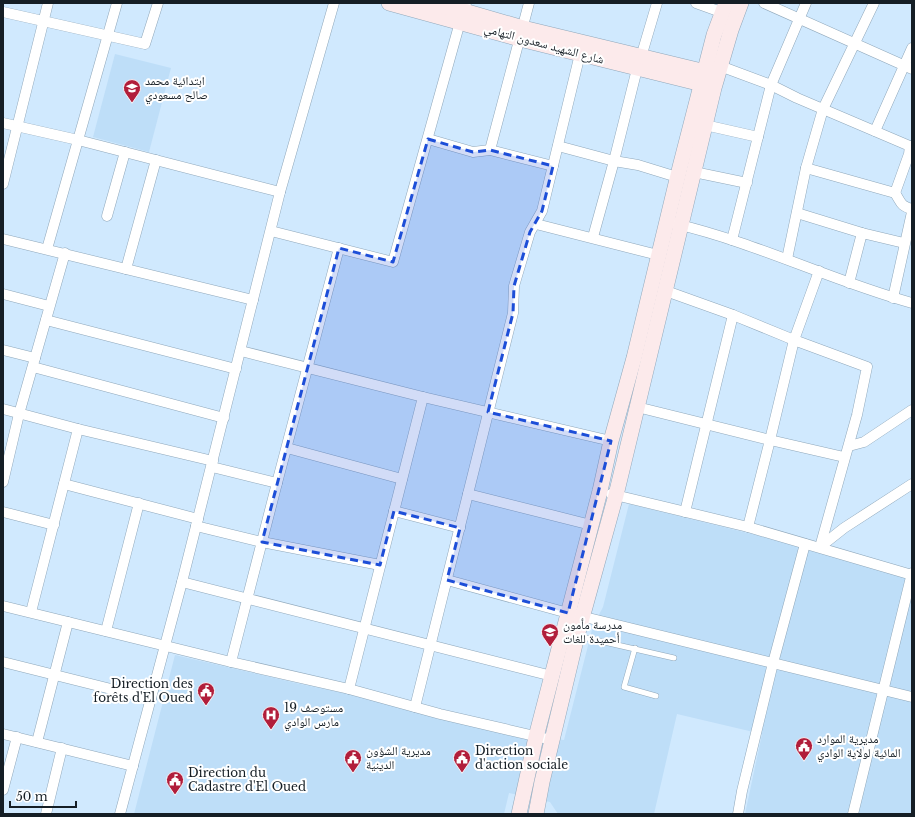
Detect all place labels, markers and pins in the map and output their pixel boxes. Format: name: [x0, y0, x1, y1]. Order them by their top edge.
place label: ابتدائية محمد صالح مسعودي: [145, 73, 208, 105]
school or university icon: ابتدائية محمد صالح مسعودي: [122, 78, 142, 103]
place label: مدرسة مأمون أحميدة للغات: [563, 617, 622, 646]
school or university icon: مدرسة مأمون أحميدة للغات: [540, 622, 560, 647]
place label: Direction des forêts d'El Oued: [93, 676, 193, 705]
public building icon: Direction des forêts d'El Oued: [196, 681, 216, 706]
place label: مستوصف 19 مارس الوادي: [284, 700, 343, 732]
hospital icon: مستوصف 19 مارس الوادي: [261, 705, 281, 730]
place label: مديرية الموارد المائية لولاية الوادي: [817, 731, 901, 763]
public building icon: مديرية الموارد المائية لولاية الوادي: [794, 736, 814, 761]
place label: مديرية الشؤون الدينية: [366, 743, 431, 772]
place label: Direction d'action sociale: [475, 743, 568, 772]
public building icon: مديرية الشؤون الدينية: [343, 748, 363, 773]
public building icon: Direction d'action sociale: [452, 748, 472, 773]
place label: Direction du Cadastre d'El Oued: [188, 765, 306, 794]
public building icon: Direction du Cadastre d'El Oued: [165, 770, 185, 795]

